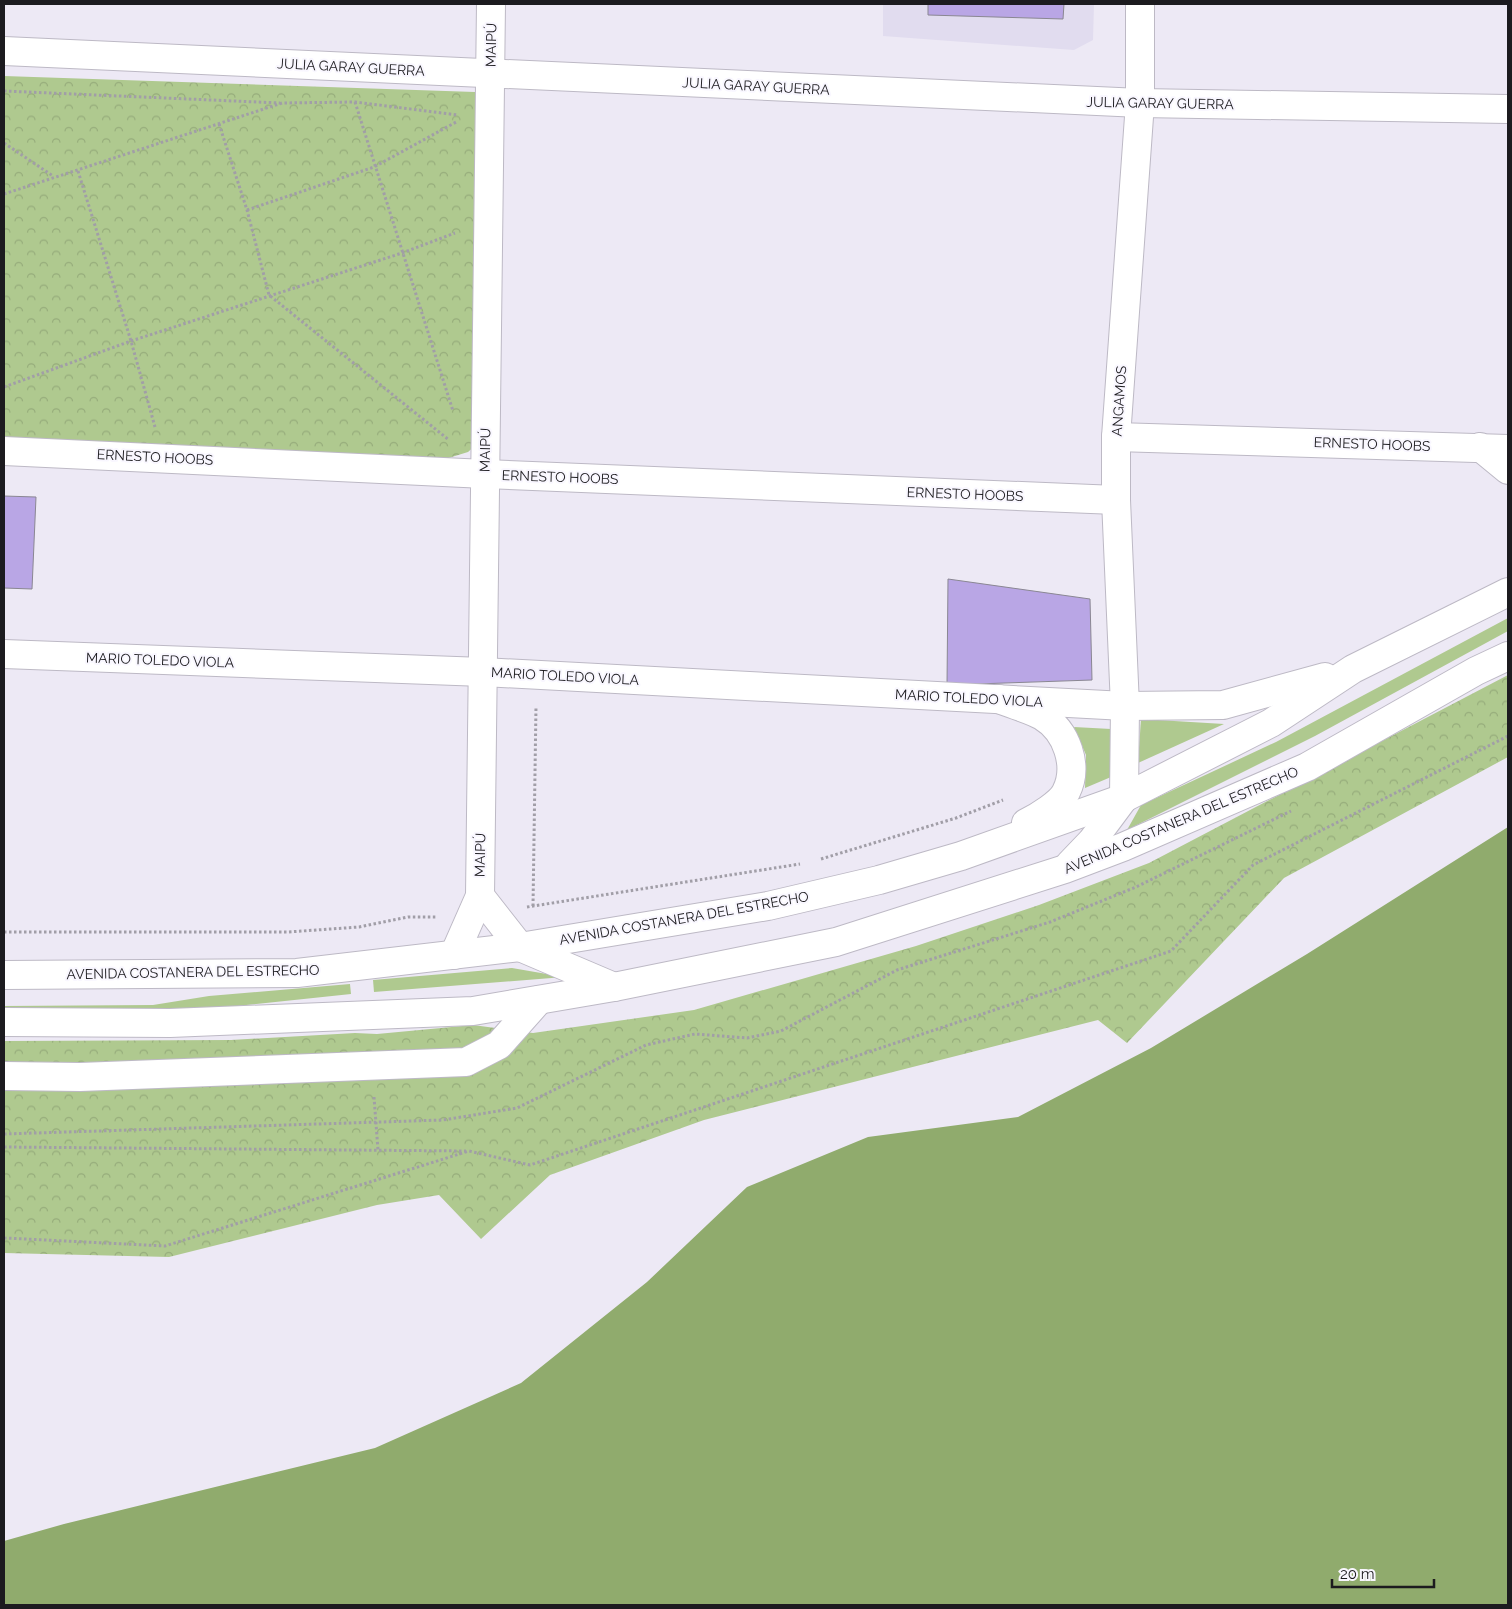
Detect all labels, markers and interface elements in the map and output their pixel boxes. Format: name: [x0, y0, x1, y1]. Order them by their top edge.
street label: MAIPÚ: [482, 23, 499, 67]
street label: JULIA GARAY GUERRA: [277, 55, 426, 79]
street label: JULIA GARAY GUERRA: [682, 74, 831, 98]
street label: JULIA GARAY GUERRA: [1086, 94, 1234, 112]
street label: ANGAMOS: [1109, 365, 1129, 437]
street label: MAIPÚ: [476, 428, 493, 472]
street label: ERNESTO HOOBS: [1313, 434, 1431, 454]
street label: ERNESTO HOOBS: [96, 446, 214, 468]
street label: ERNESTO HOOBS: [501, 467, 619, 487]
street label: ERNESTO HOOBS: [906, 484, 1024, 504]
street label: MARIO TOLEDO VIOLA: [86, 649, 235, 671]
street label: MARIO TOLEDO VIOLA: [491, 664, 640, 688]
street label: MARIO TOLEDO VIOLA: [895, 686, 1044, 710]
street label: AVENIDA COSTANERA DEL ESTRECHO: [1061, 763, 1301, 877]
street label: MAIPÚ: [471, 833, 488, 877]
street label: AVENIDA COSTANERA DEL ESTRECHO: [558, 888, 810, 948]
street label: AVENIDA COSTANERA DEL ESTRECHO: [66, 962, 320, 982]
scale bar: [1332, 1556, 1434, 1588]
text: 20 m: [1340, 1565, 1375, 1583]

